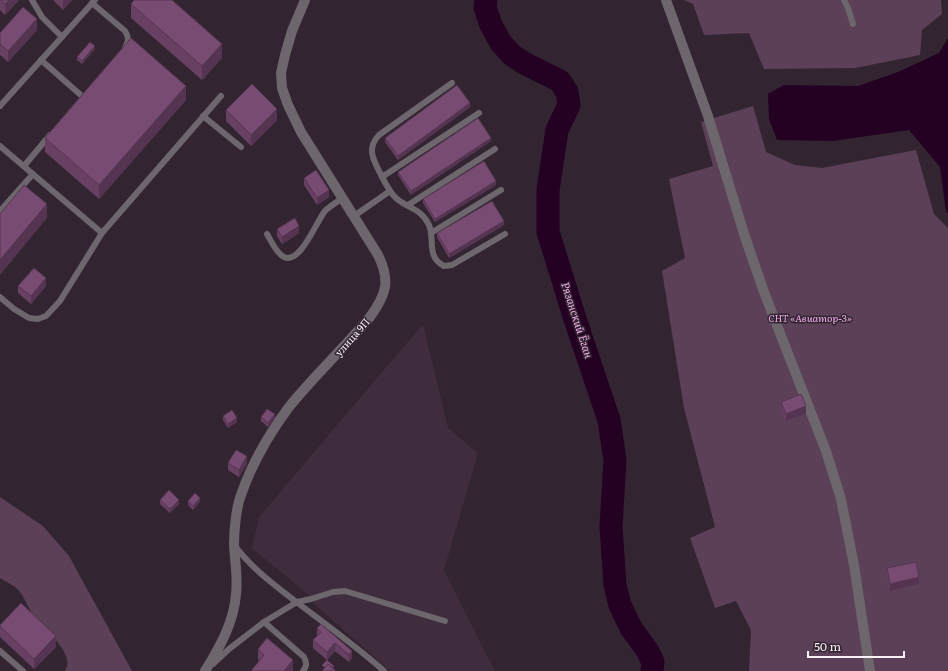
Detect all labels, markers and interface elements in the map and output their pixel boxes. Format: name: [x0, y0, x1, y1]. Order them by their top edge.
water label: Рязанский Ёган: [558, 280, 598, 360]
park label: СНТ «Авиатор-3»: [768, 310, 852, 325]
street label: улица 9П: [331, 314, 372, 359]
scale bar: [808, 633, 904, 659]
text: 50 m: [814, 637, 841, 655]

